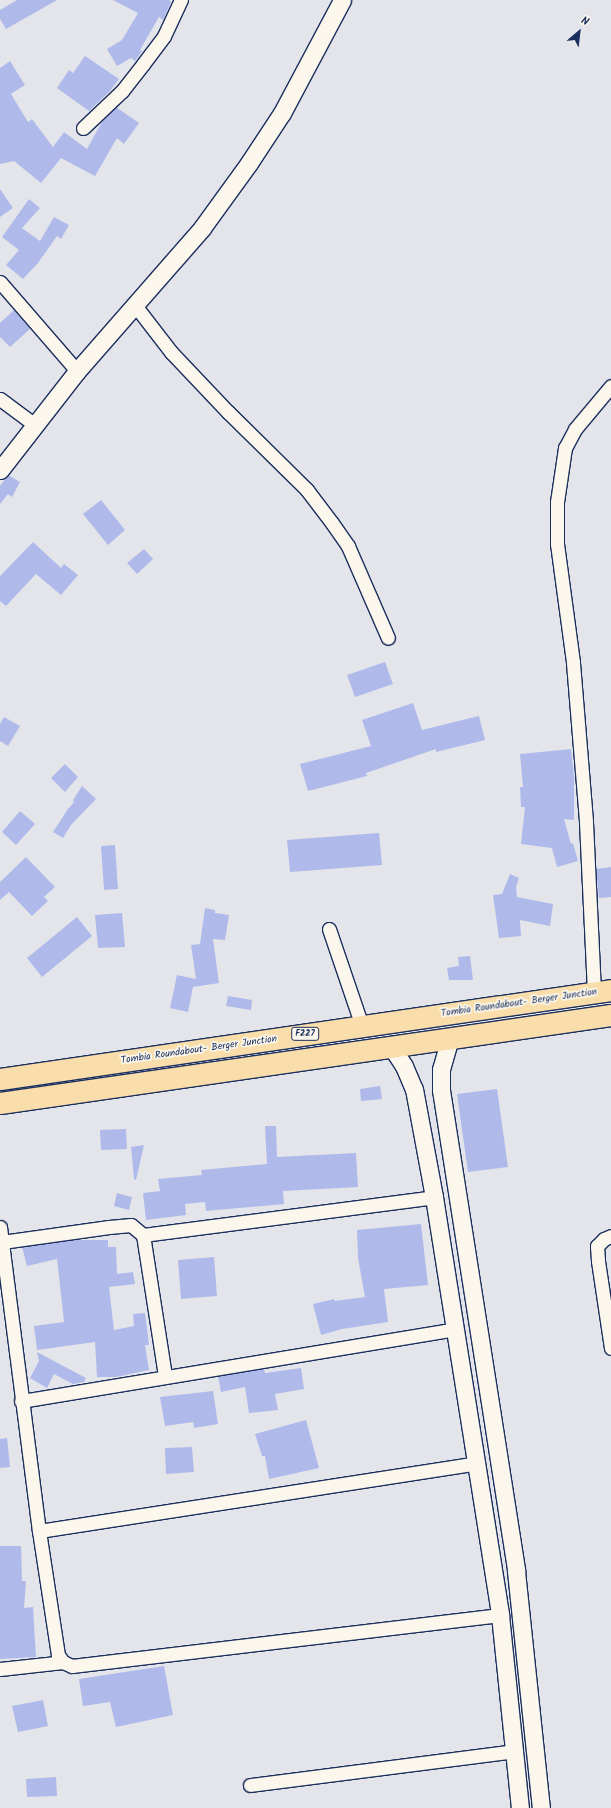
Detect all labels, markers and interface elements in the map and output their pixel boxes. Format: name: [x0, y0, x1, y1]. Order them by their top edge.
north arrow: [559, 12, 599, 52]
text: N: [577, 12, 592, 31]
street label: Tombia Roundabout- Berger Junction: [440, 986, 598, 1020]
road number: F227: [291, 1027, 319, 1041]
street label: Tombia Roundabout- Berger Junction: [120, 1033, 278, 1067]

